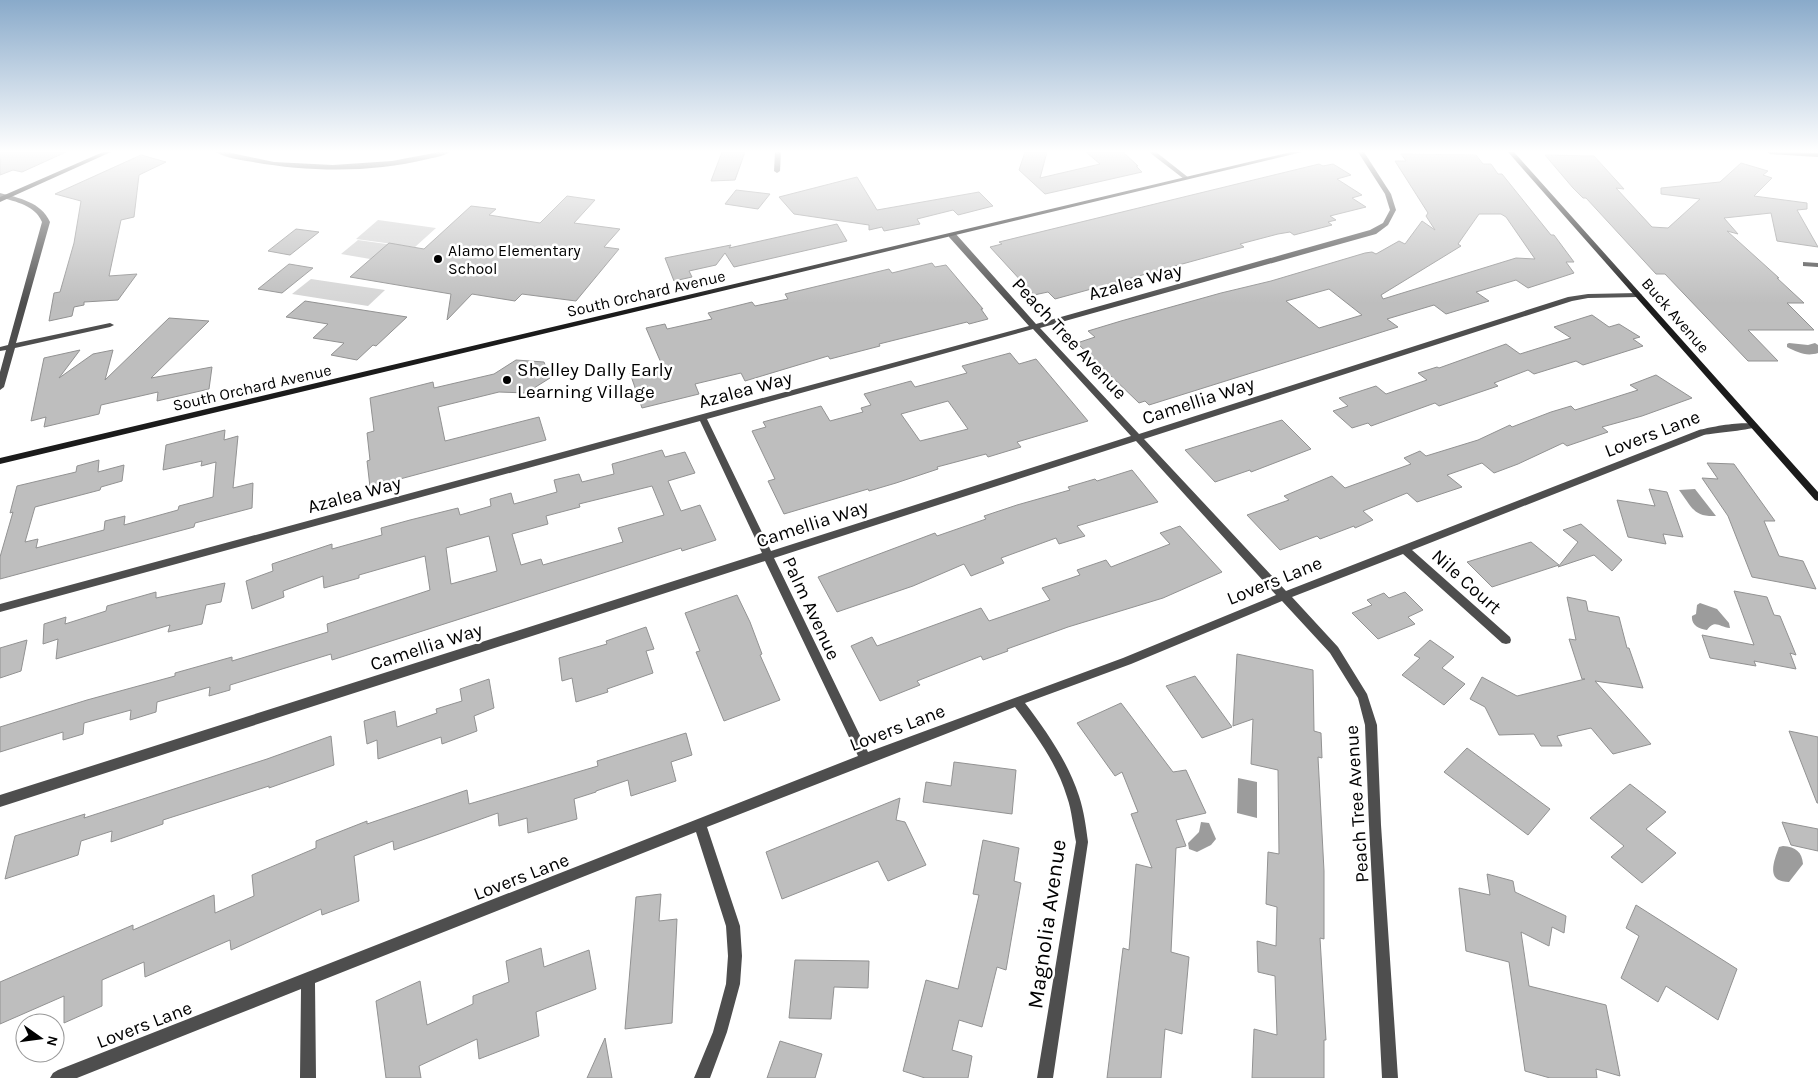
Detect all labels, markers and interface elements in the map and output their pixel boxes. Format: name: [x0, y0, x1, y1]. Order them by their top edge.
place label: Alamo Elementary School: [448, 241, 581, 278]
marker: Alamo Elementary School: [432, 253, 444, 265]
street label: Azalea Way: [1086, 259, 1185, 305]
street label: South Orchard Avenue: [565, 266, 727, 321]
street label: Peach Tree Avenue: [1007, 273, 1131, 404]
street label: Buck Avenue: [1638, 274, 1713, 357]
place label: Shelley Dally Early Learning Village: [517, 359, 673, 403]
street label: South Orchard Avenue: [171, 360, 333, 415]
street label: Azalea Way: [696, 367, 795, 413]
street label: Camellia Way: [1139, 372, 1257, 429]
marker: Shelley Dally Early Learning Village: [501, 374, 513, 386]
street label: Lovers Lane: [1601, 406, 1703, 462]
street label: Azalea Way: [305, 472, 404, 518]
street label: Camellia Way: [753, 495, 871, 552]
street label: Nile Court: [1427, 545, 1506, 619]
street label: Lovers Lane: [1224, 552, 1325, 610]
street label: Palm Avenue: [778, 553, 845, 663]
street label: Camellia Way: [367, 618, 485, 675]
street label: Lovers Lane: [846, 700, 948, 756]
street label: Peach Tree Avenue: [1341, 724, 1373, 884]
street label: Magnolia Avenue: [1022, 838, 1072, 1011]
street label: Lovers Lane: [470, 849, 572, 905]
street label: Lovers Lane: [93, 997, 195, 1053]
north arrow: [15, 1013, 65, 1063]
text: N: [43, 1034, 62, 1048]

